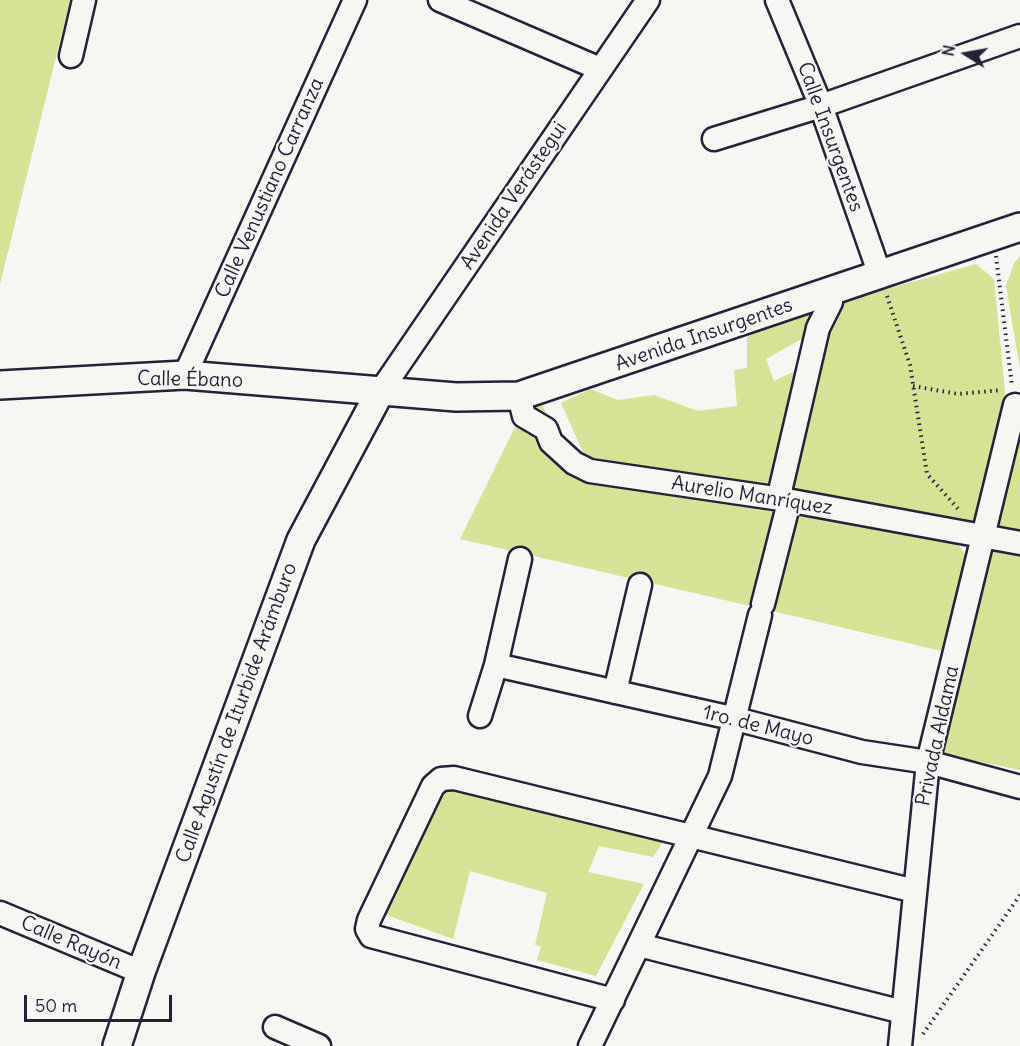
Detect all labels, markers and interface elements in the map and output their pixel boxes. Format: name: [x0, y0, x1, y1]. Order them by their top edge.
north arrow: [936, 24, 996, 84]
text: N: [937, 43, 959, 58]
street label: Calle Insurgentes: [792, 59, 868, 215]
street label: Calle Venustiano Carranza: [211, 74, 329, 302]
street label: Avenida Verástegui: [456, 118, 572, 274]
street label: Avenida Insurgentes: [612, 293, 796, 377]
street label: Calle Ébano: [137, 367, 243, 393]
street label: Aurelio Manríquez: [670, 471, 834, 521]
street label: Calle Agustín de Iturbide Arámburo: [171, 560, 303, 866]
street label: Privada Aldama: [911, 664, 965, 808]
street label: 1ro. de Mayo: [700, 701, 816, 751]
street label: Calle Rayón: [17, 911, 125, 975]
scale bar: [27, 983, 176, 1021]
text: 50 m: [35, 994, 77, 1017]

